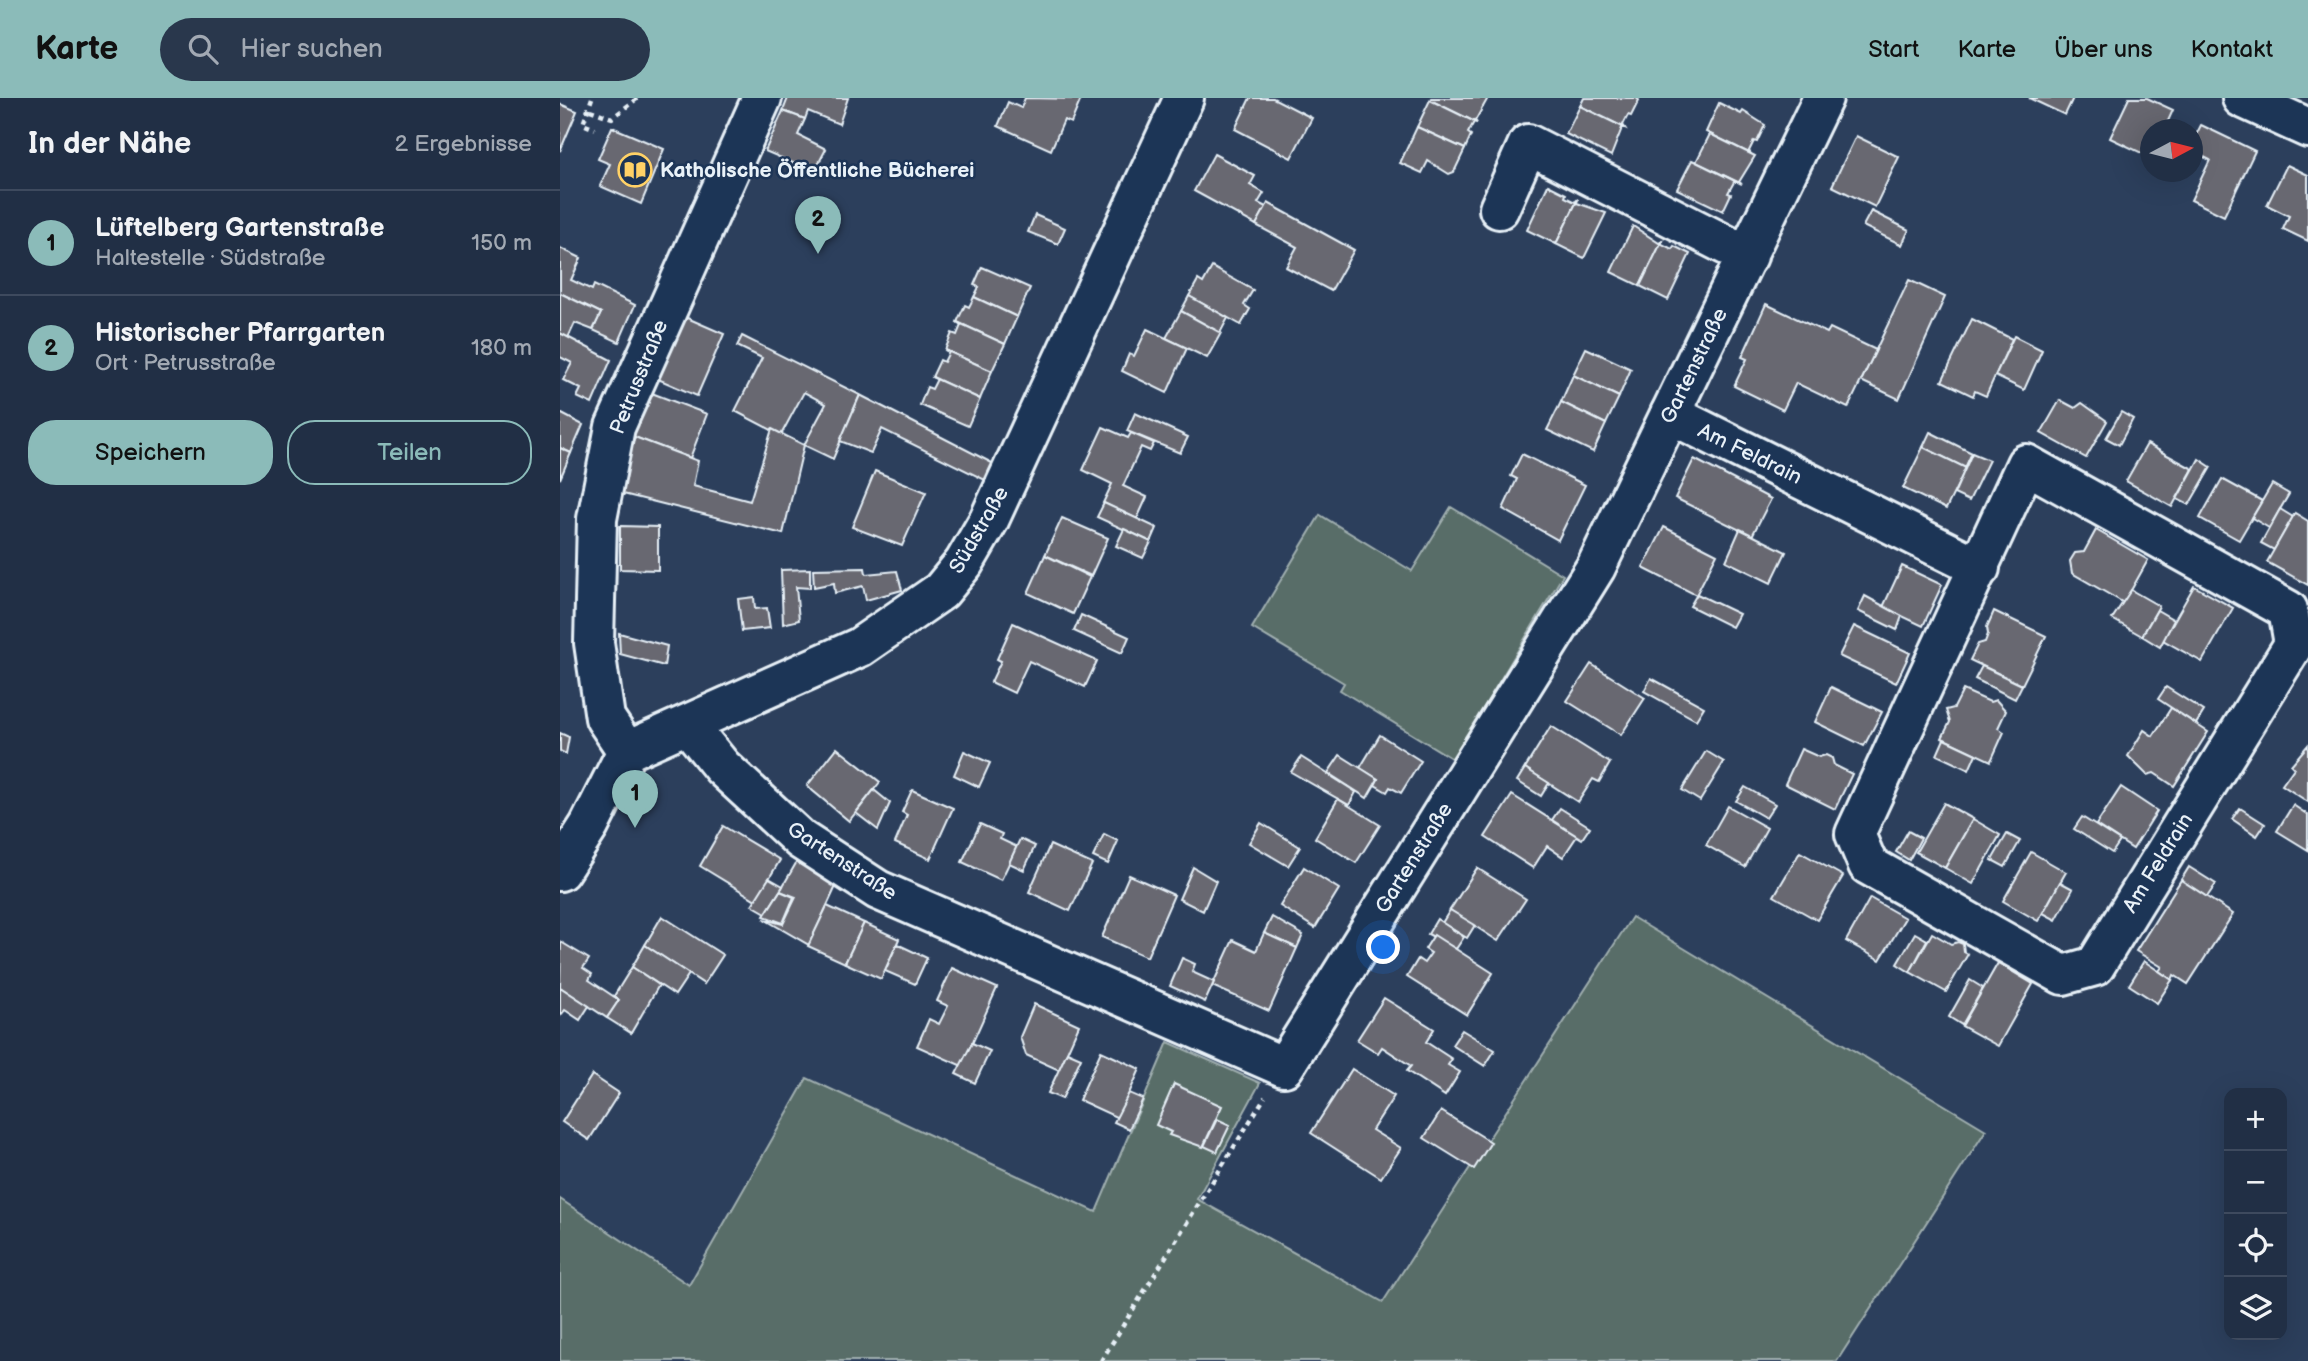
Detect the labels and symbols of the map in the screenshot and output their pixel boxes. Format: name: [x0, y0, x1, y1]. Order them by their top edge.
north arrow: [2140, 119, 2203, 182]
library icon: Katholische Öffentliche Bücherei: [616, 151, 654, 189]
place label: Katholische Öffentliche Bücherei: [660, 158, 975, 183]
pin: 2: [795, 196, 841, 254]
street label: Gartenstraße: [1655, 304, 1733, 428]
street label: Petrusstraße: [605, 316, 673, 438]
street label: Am Feldrain: [1694, 418, 1806, 490]
street label: Südstraße: [944, 482, 1014, 578]
pin: 1: [612, 770, 658, 828]
street label: Gartenstraße: [1370, 798, 1458, 918]
street label: Am Feldrain: [2118, 809, 2198, 917]
street label: Gartenstraße: [783, 816, 901, 906]
your location: [1366, 930, 1400, 964]

